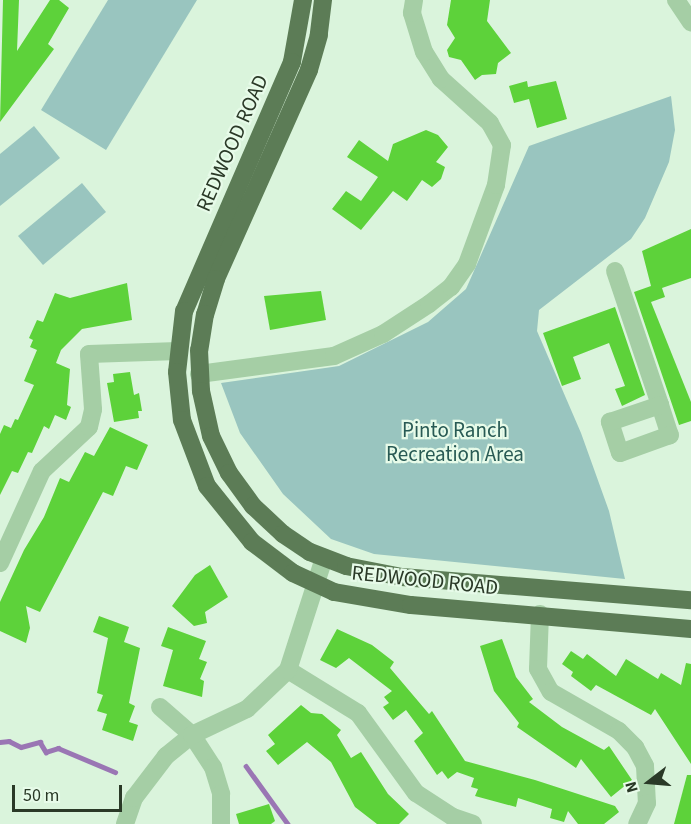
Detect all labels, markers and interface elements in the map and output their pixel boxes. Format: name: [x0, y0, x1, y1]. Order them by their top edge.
street label: REDWOOD ROAD: [191, 71, 273, 215]
park label: Pinto Ranch Recreation Area: [386, 417, 524, 467]
street label: REDWOOD ROAD: [350, 560, 500, 600]
north arrow: [619, 752, 679, 812]
scale bar: [15, 773, 124, 811]
text: N: [620, 779, 644, 795]
text: 50 m: [23, 783, 59, 808]

